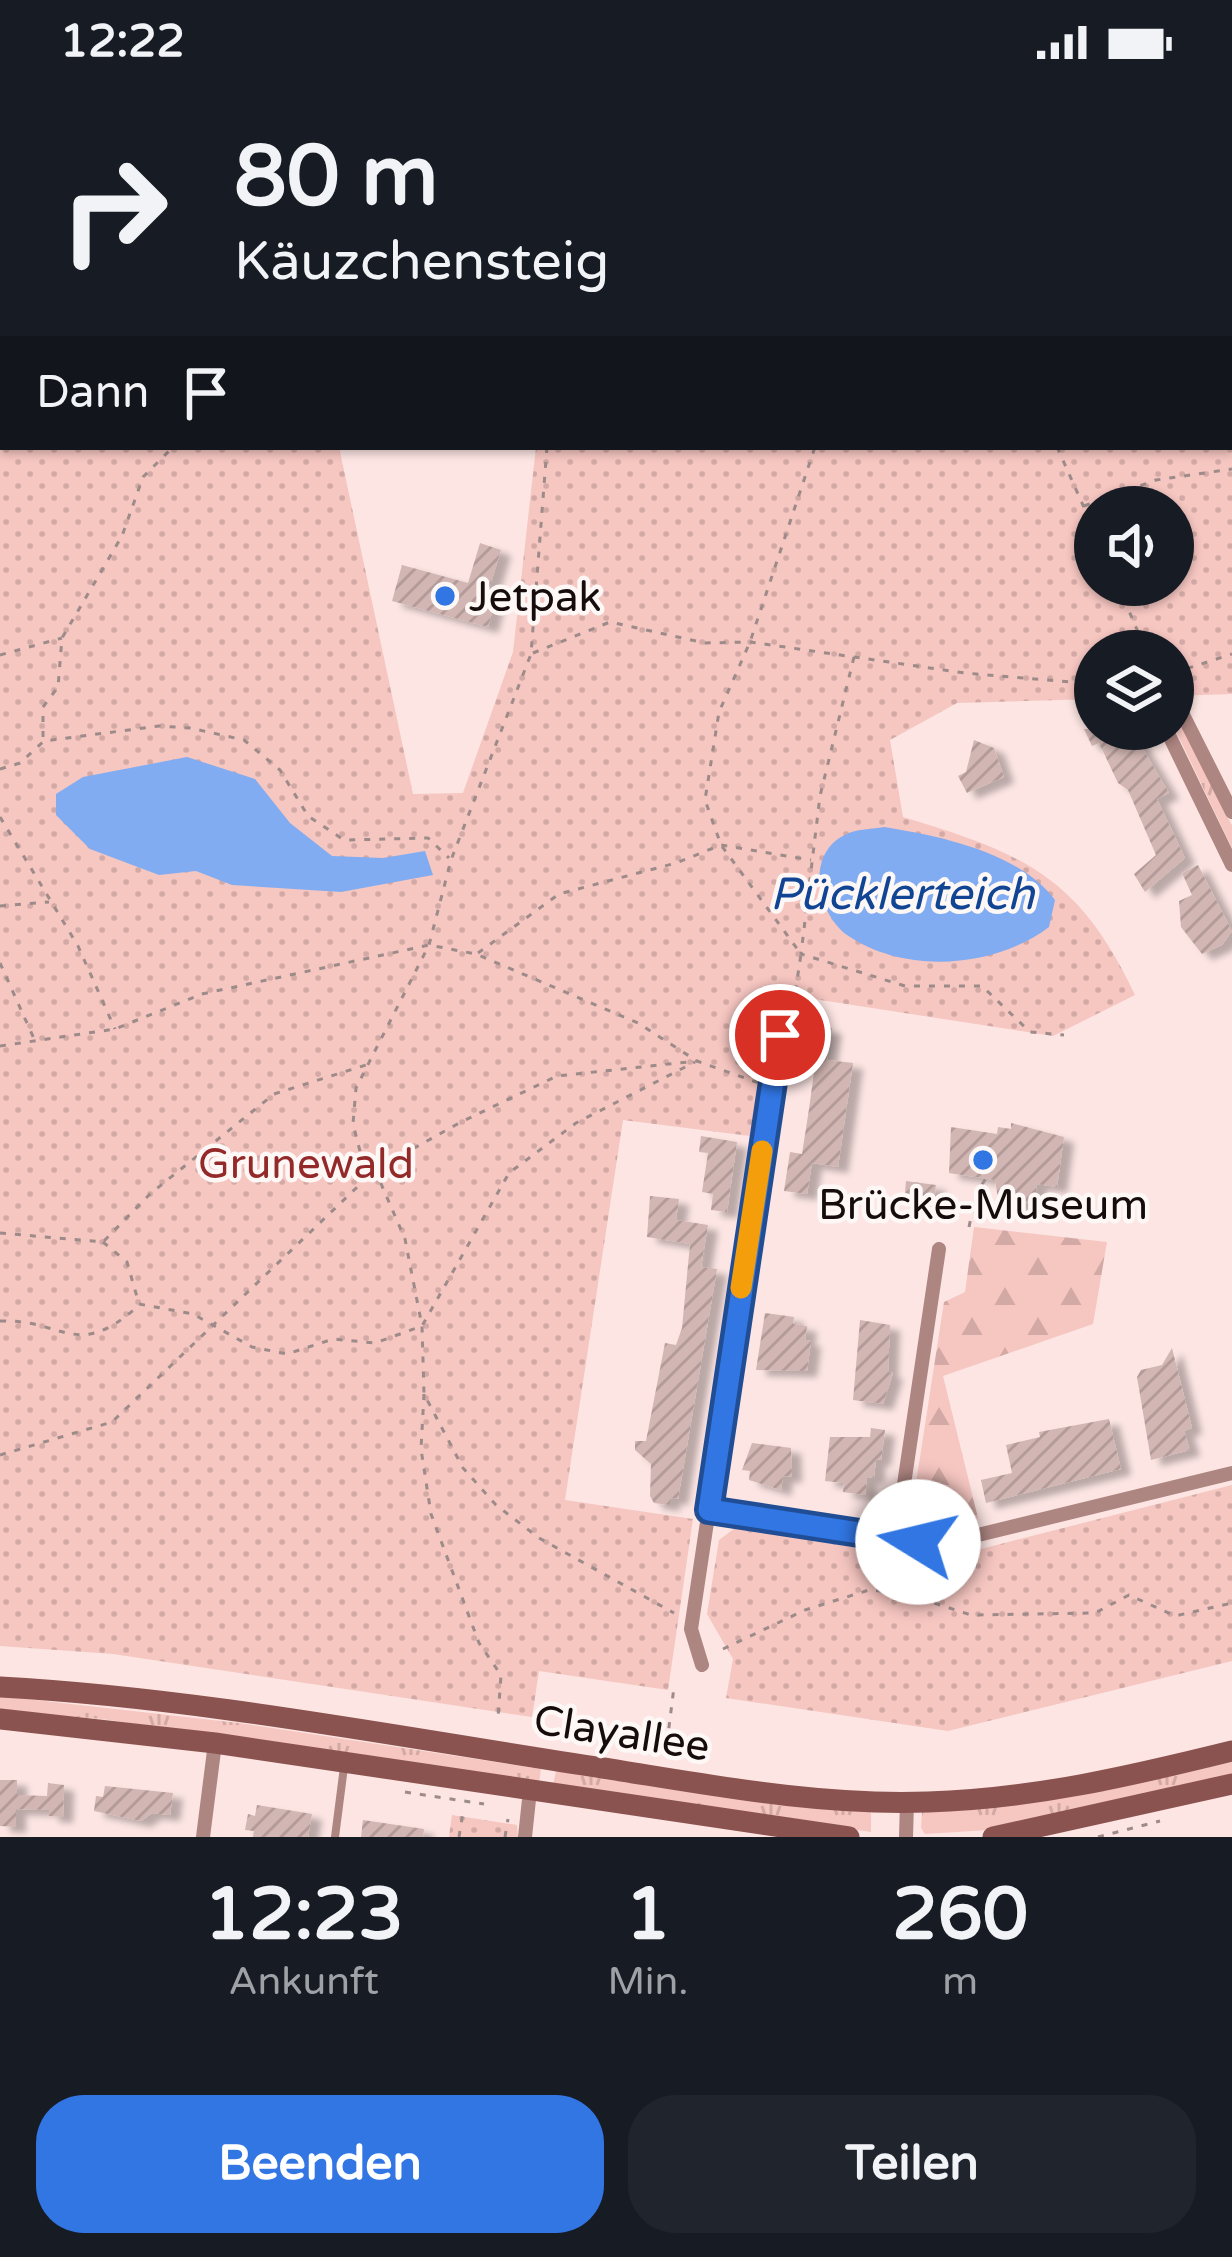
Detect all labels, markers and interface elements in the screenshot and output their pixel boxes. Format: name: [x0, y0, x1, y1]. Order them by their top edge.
text: 12:22: [60, 15, 185, 69]
text: 80 m: [234, 127, 438, 228]
icon: right: [36, 132, 192, 288]
text: Käuzchensteig: [234, 229, 609, 294]
icon: arrive: [173, 360, 239, 426]
text: Dann: [36, 366, 149, 420]
map controls: [1074, 486, 1194, 750]
button: sound: [1074, 486, 1194, 606]
place label: Jetpak: [469, 572, 601, 623]
marker: Jetpak: [432, 583, 458, 609]
button: layers: [1074, 630, 1194, 750]
water label: Pücklerteich: [770, 868, 1036, 922]
pin: [729, 984, 831, 1086]
icon: arrive: [747, 1002, 813, 1068]
park label: Grunewald: [198, 1139, 414, 1190]
marker: Brücke-Museum: [970, 1147, 996, 1173]
place label: Brücke-Museum: [818, 1180, 1148, 1231]
position arrow: [855, 1479, 981, 1605]
street label: Clayallee: [530, 1694, 713, 1773]
text: 12:23: [204, 1872, 404, 1959]
text: 1: [625, 1872, 671, 1959]
text: 260: [892, 1872, 1028, 1959]
text: Ankunft: [229, 1958, 379, 2005]
text: Min.: [608, 1958, 688, 2005]
text: m: [942, 1958, 978, 2005]
button: Beenden: [36, 2095, 604, 2233]
button: Teilen: [628, 2095, 1196, 2233]

